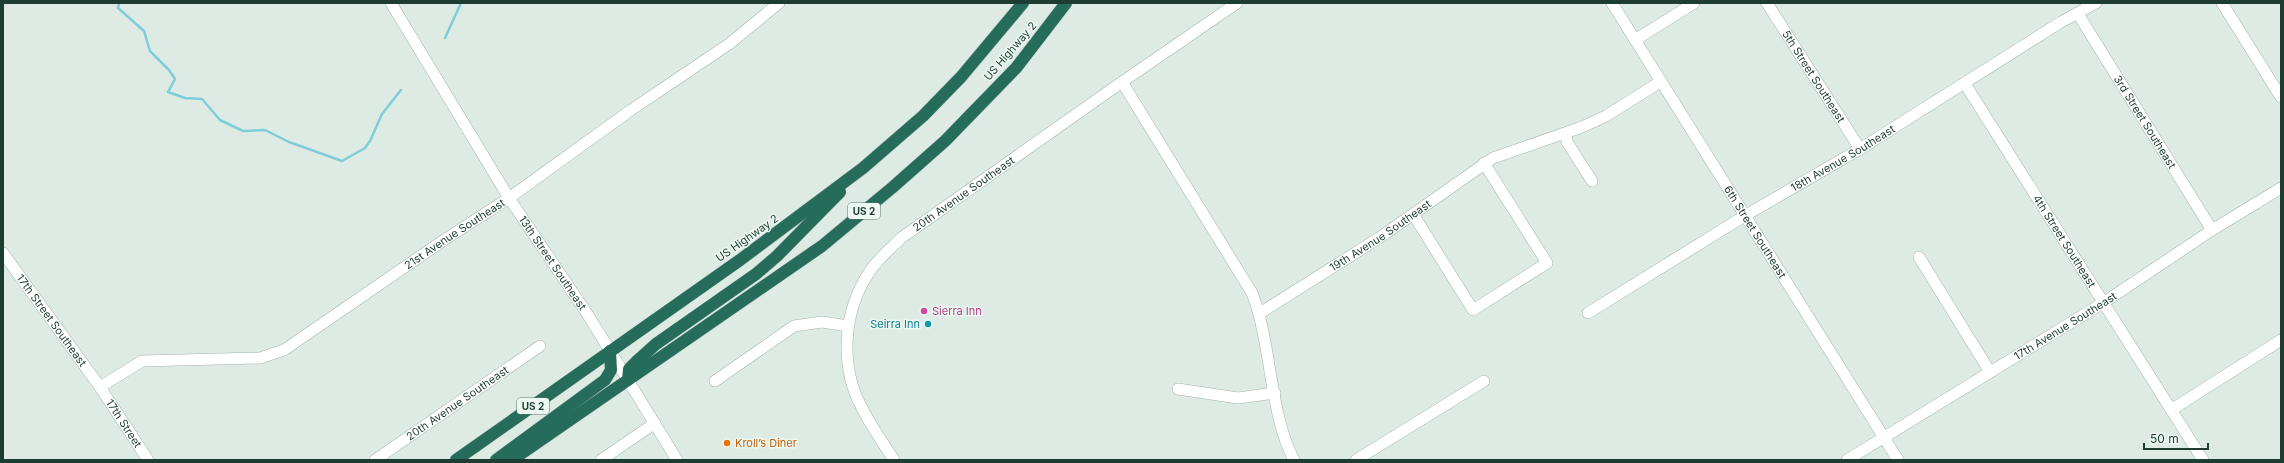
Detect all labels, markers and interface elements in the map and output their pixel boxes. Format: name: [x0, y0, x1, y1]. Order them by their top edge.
street label: US Highway 2: [981, 19, 1039, 83]
street label: 5th Street Southeast: [1779, 28, 1848, 125]
street label: 3rd Street Southeast: [2111, 73, 2179, 172]
street label: 18th Avenue Southeast: [1788, 122, 1898, 195]
street label: 20th Avenue Southeast: [910, 153, 1017, 234]
street label: 6th Street Southeast: [1721, 183, 1790, 281]
street label: 4th Street Southeast: [2030, 192, 2099, 290]
street label: 21st Avenue Southeast: [401, 195, 508, 272]
street label: 19th Avenue Southeast: [1327, 197, 1434, 274]
road number: US 2: [848, 203, 880, 219]
street label: US Highway 2: [713, 211, 781, 265]
street label: 13th Street Southeast: [516, 213, 590, 313]
street label: 17th Street Southeast: [14, 271, 90, 369]
street label: 17th Avenue Southeast: [2011, 289, 2119, 363]
place label: Sierra Inn: [932, 304, 982, 318]
marker: Sierra Inn: [919, 306, 929, 316]
place label: Seirra Inn: [870, 317, 920, 331]
marker: Seirra Inn: [923, 319, 933, 329]
street label: 20th Avenue Southeast: [403, 363, 511, 443]
street label: 17th Street: [103, 397, 145, 451]
road number: US 2: [517, 398, 549, 414]
scale bar: [2144, 425, 2208, 451]
text: 50 m: [2150, 431, 2179, 446]
place label: Kroll’s Diner: [735, 436, 797, 450]
marker: Kroll’s Diner: [722, 438, 732, 448]

